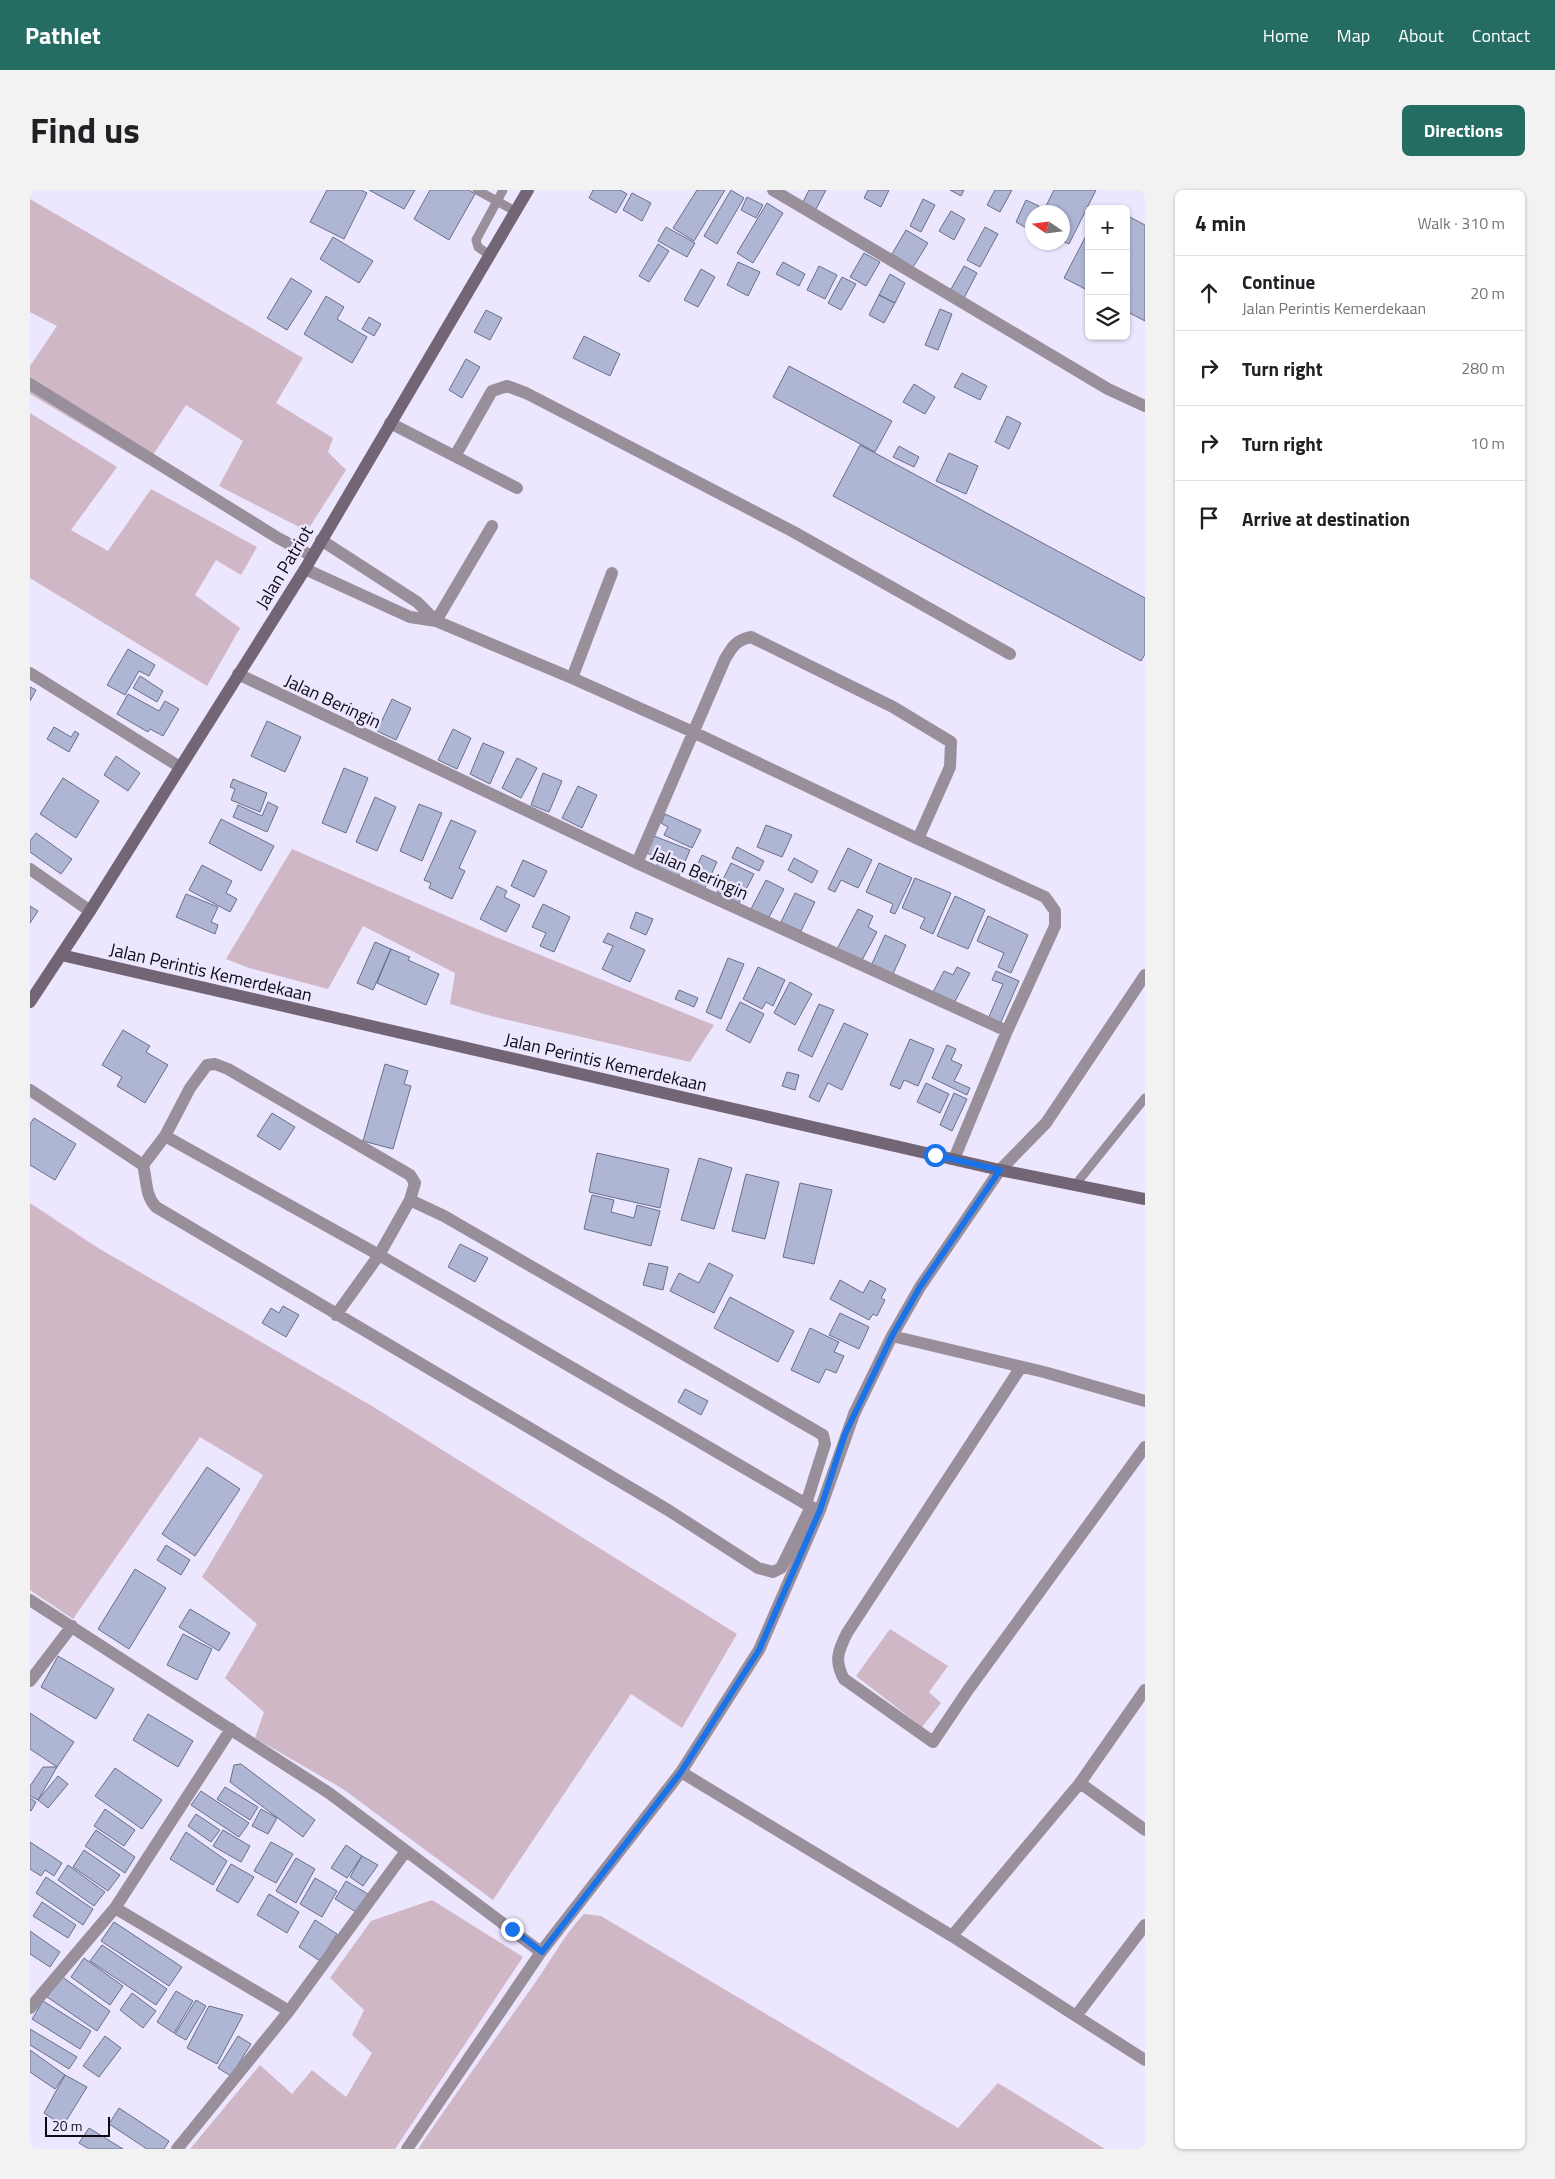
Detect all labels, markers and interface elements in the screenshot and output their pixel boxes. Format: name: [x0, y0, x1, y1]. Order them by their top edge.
text: Pathlet: [25, 17, 101, 53]
text: Home: [1263, 22, 1309, 49]
text: Map: [1337, 22, 1370, 49]
text: About: [1398, 22, 1444, 49]
text: Contact: [1472, 22, 1530, 49]
text: Find us: [30, 103, 140, 157]
button: Directions: [1402, 105, 1525, 156]
north arrow: [1025, 205, 1070, 250]
map controls: [1085, 205, 1130, 340]
button: +: [1085, 205, 1130, 250]
text: 4 min: [1195, 207, 1246, 239]
text: Walk · 310 m: [1417, 211, 1505, 235]
button: −: [1085, 250, 1130, 295]
text: Continue: [1242, 267, 1315, 296]
icon: ahead: [1195, 279, 1223, 307]
text: 20 m: [1470, 281, 1505, 305]
button: layers: [1085, 295, 1130, 340]
text: Jalan Perintis Kemerdekaan: [1242, 296, 1426, 320]
icon: right: [1195, 354, 1223, 382]
text: Turn right: [1242, 354, 1323, 383]
text: 280 m: [1461, 356, 1505, 380]
icon: right: [1195, 429, 1223, 457]
text: Turn right: [1242, 429, 1323, 458]
text: 10 m: [1470, 431, 1505, 455]
icon: arrive: [1195, 504, 1223, 532]
text: Arrive at destination: [1242, 504, 1410, 533]
street label: Jalan Patriot: [249, 520, 320, 614]
street label: Jalan Beringin: [280, 667, 386, 735]
street label: Jalan Beringin: [647, 840, 753, 906]
street label: Jalan Perintis Kemerdekaan: [107, 936, 315, 1008]
street label: Jalan Perintis Kemerdekaan: [502, 1026, 710, 1098]
route start: [924, 1144, 947, 1167]
route end: [501, 1918, 524, 1941]
scale bar: [45, 2114, 110, 2137]
text: 20 m: [52, 2115, 82, 2136]

